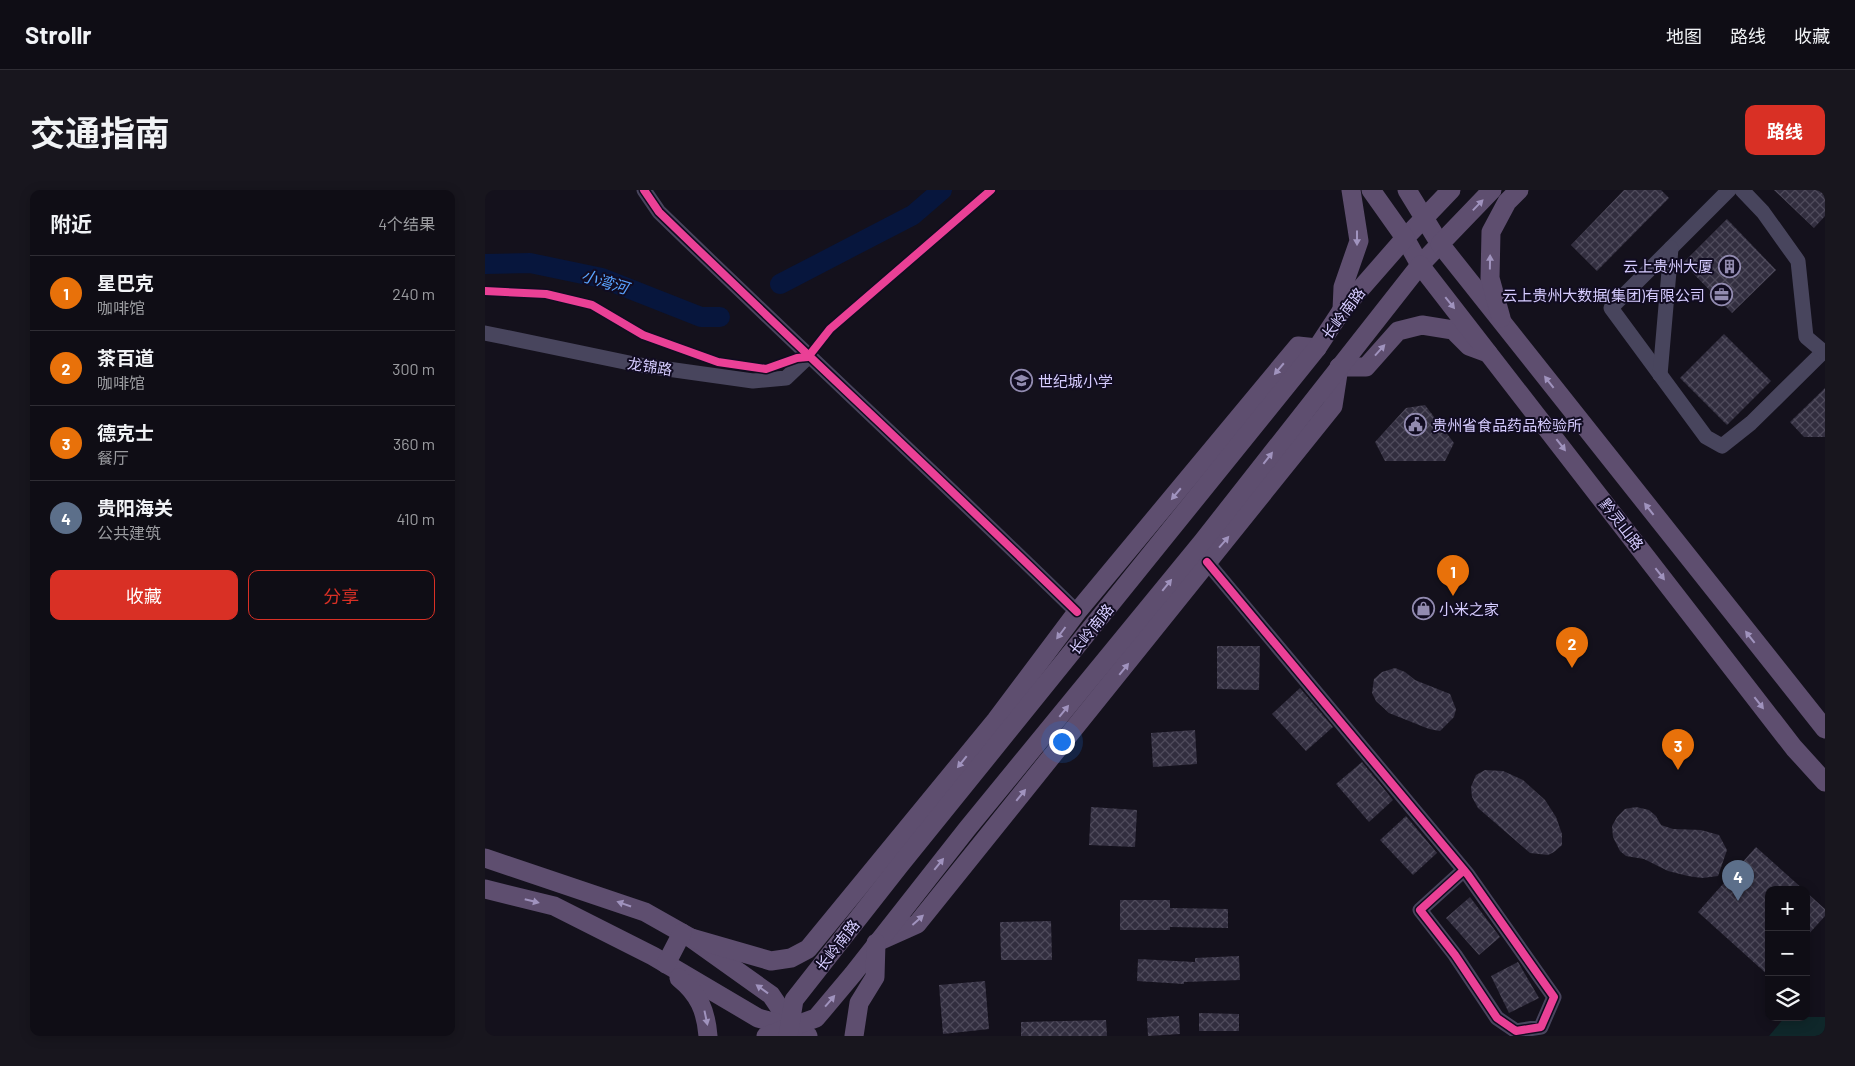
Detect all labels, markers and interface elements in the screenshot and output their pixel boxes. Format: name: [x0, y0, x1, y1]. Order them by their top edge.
text: Strollr: [25, 20, 92, 49]
text: 地图: [1666, 25, 1702, 47]
text: 路线: [1730, 25, 1766, 47]
text: 收藏: [1794, 25, 1830, 47]
button: 路线: [1745, 105, 1825, 155]
text: 交通指南: [30, 111, 170, 153]
one-way arrow: [1472, 199, 1484, 211]
text: 附近: [50, 211, 92, 236]
text: 4个结果: [378, 214, 435, 233]
one-way arrow: [1353, 231, 1361, 247]
one-way arrow: [1486, 254, 1494, 270]
building icon: 云上贵州大厦: [1717, 254, 1741, 278]
place label: 云上贵州大厦: [1623, 257, 1713, 275]
water label: 小湾河: [579, 265, 634, 298]
text: 星巴克: [97, 271, 154, 294]
office icon: 云上贵州大数据(集团)有限公司: [1709, 283, 1733, 307]
text: 1: [63, 284, 69, 303]
text: 240 m: [392, 284, 435, 303]
street label: 长岭南路: [1318, 284, 1368, 342]
place label: 云上贵州大数据(集团)有限公司: [1502, 286, 1705, 304]
one-way arrow: [1445, 296, 1456, 309]
text: 咖啡馆: [97, 298, 145, 317]
one-way arrow: [1374, 345, 1386, 357]
text: 茶百道: [97, 346, 154, 369]
street label: 龙锦路: [626, 354, 674, 378]
text: 2: [62, 359, 70, 378]
text: 300 m: [392, 359, 435, 378]
one-way arrow: [1274, 362, 1285, 375]
school or university icon: 世纪城小学: [1010, 369, 1034, 393]
place label: 世纪城小学: [1038, 372, 1113, 390]
text: 咖啡馆: [97, 373, 145, 392]
one-way arrow: [1543, 376, 1554, 389]
public building icon: 贵州省食品药品检验所: [1404, 413, 1428, 437]
place label: 贵州省食品药品检验所: [1432, 416, 1582, 434]
text: 德克士: [97, 421, 154, 444]
text: 3: [62, 434, 70, 453]
text: 360 m: [393, 434, 435, 453]
one-way arrow: [1556, 438, 1566, 452]
text: 餐厅: [97, 448, 129, 467]
one-way arrow: [1263, 451, 1273, 465]
one-way arrow: [1170, 487, 1181, 500]
street label: 黔灵山路: [1596, 495, 1648, 553]
text: 贵阳海关: [97, 496, 173, 519]
one-way arrow: [1644, 503, 1655, 516]
text: 4: [61, 509, 71, 528]
text: 410 m: [397, 509, 435, 528]
text: 公共建筑: [97, 523, 161, 542]
one-way arrow: [1219, 535, 1230, 548]
pin: 1: [1437, 555, 1469, 596]
one-way arrow: [1655, 567, 1665, 581]
button: 收藏: [50, 570, 238, 620]
button: 分享: [248, 570, 435, 620]
one-way arrow: [1161, 580, 1173, 592]
shop icon: 小米之家: [1411, 597, 1435, 621]
street label: 长岭南路: [1065, 600, 1117, 658]
place label: 小米之家: [1439, 600, 1499, 618]
one-way arrow: [1056, 626, 1066, 640]
pin: 2: [1556, 627, 1588, 668]
one-way arrow: [1745, 631, 1756, 644]
one-way arrow: [1118, 663, 1129, 676]
one-way arrow: [1754, 696, 1764, 710]
one-way arrow: [1059, 705, 1070, 718]
your location: [1049, 729, 1075, 755]
pin: 3: [1662, 729, 1694, 770]
one-way arrow: [956, 755, 967, 768]
one-way arrow: [1016, 789, 1027, 802]
one-way arrow: [934, 858, 945, 871]
pin: 4: [1722, 860, 1754, 901]
map controls: [1765, 886, 1810, 1021]
button: +: [1765, 886, 1810, 931]
one-way arrow: [525, 897, 540, 905]
one-way arrow: [616, 900, 631, 908]
one-way arrow: [912, 915, 925, 926]
street label: 长岭南路: [811, 916, 863, 974]
button: −: [1765, 931, 1810, 976]
button: layers: [1765, 976, 1810, 1021]
one-way arrow: [755, 984, 768, 994]
one-way arrow: [825, 994, 836, 1007]
one-way arrow: [702, 1011, 710, 1026]

